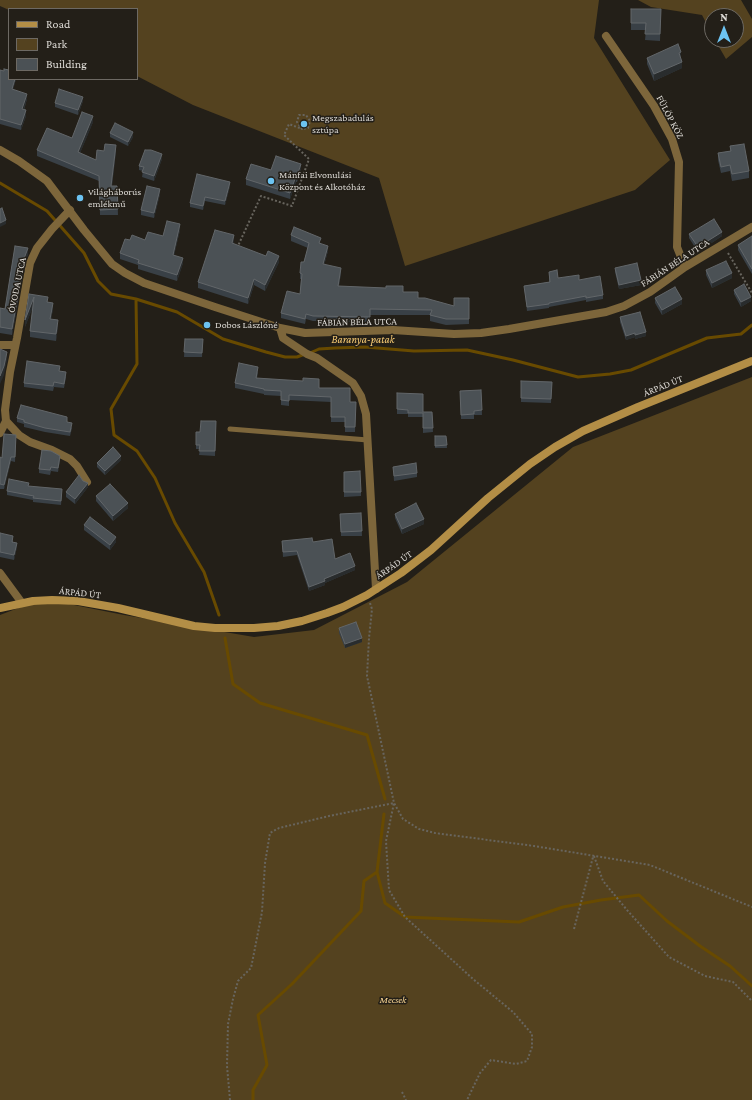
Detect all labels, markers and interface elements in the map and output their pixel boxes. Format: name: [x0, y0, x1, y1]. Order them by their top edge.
legend: [8, 8, 138, 80]
north arrow: [704, 8, 744, 48]
text: N: [720, 11, 728, 23]
text: Road: [46, 17, 70, 31]
text: Park: [46, 37, 67, 51]
text: Building: [46, 57, 87, 71]
street label: FÜLÖP KÖZ: [654, 93, 686, 141]
place label: Megszabadulás sztúpa: [312, 112, 374, 136]
marker: Megszabadulás sztúpa: [299, 119, 309, 129]
place label: Mánfai Elvonulási Központ és Alkotóház: [279, 169, 365, 192]
marker: Mánfai Elvonulási Központ és Alkotóház: [266, 176, 276, 186]
place label: Világháborús emlékmű: [88, 186, 141, 210]
marker: Világháborús emlékmű: [75, 193, 85, 203]
street label: FÁBIÁN BÉLA UTCA: [638, 236, 712, 290]
street label: ÓVODA UTCA: [5, 256, 29, 314]
street label: FÁBIÁN BÉLA UTCA: [317, 315, 397, 329]
place label: Dobos Lászlóné: [215, 319, 278, 331]
marker: Dobos Lászlóné: [202, 320, 212, 330]
water label: Baranya-patak: [332, 333, 394, 347]
street label: ÁRPÁD ÚT: [641, 373, 685, 399]
street label: ÁRPÁD ÚT: [373, 548, 415, 582]
street label: ÁRPÁD ÚT: [58, 585, 102, 601]
park label: Mecsek: [380, 994, 406, 1006]

